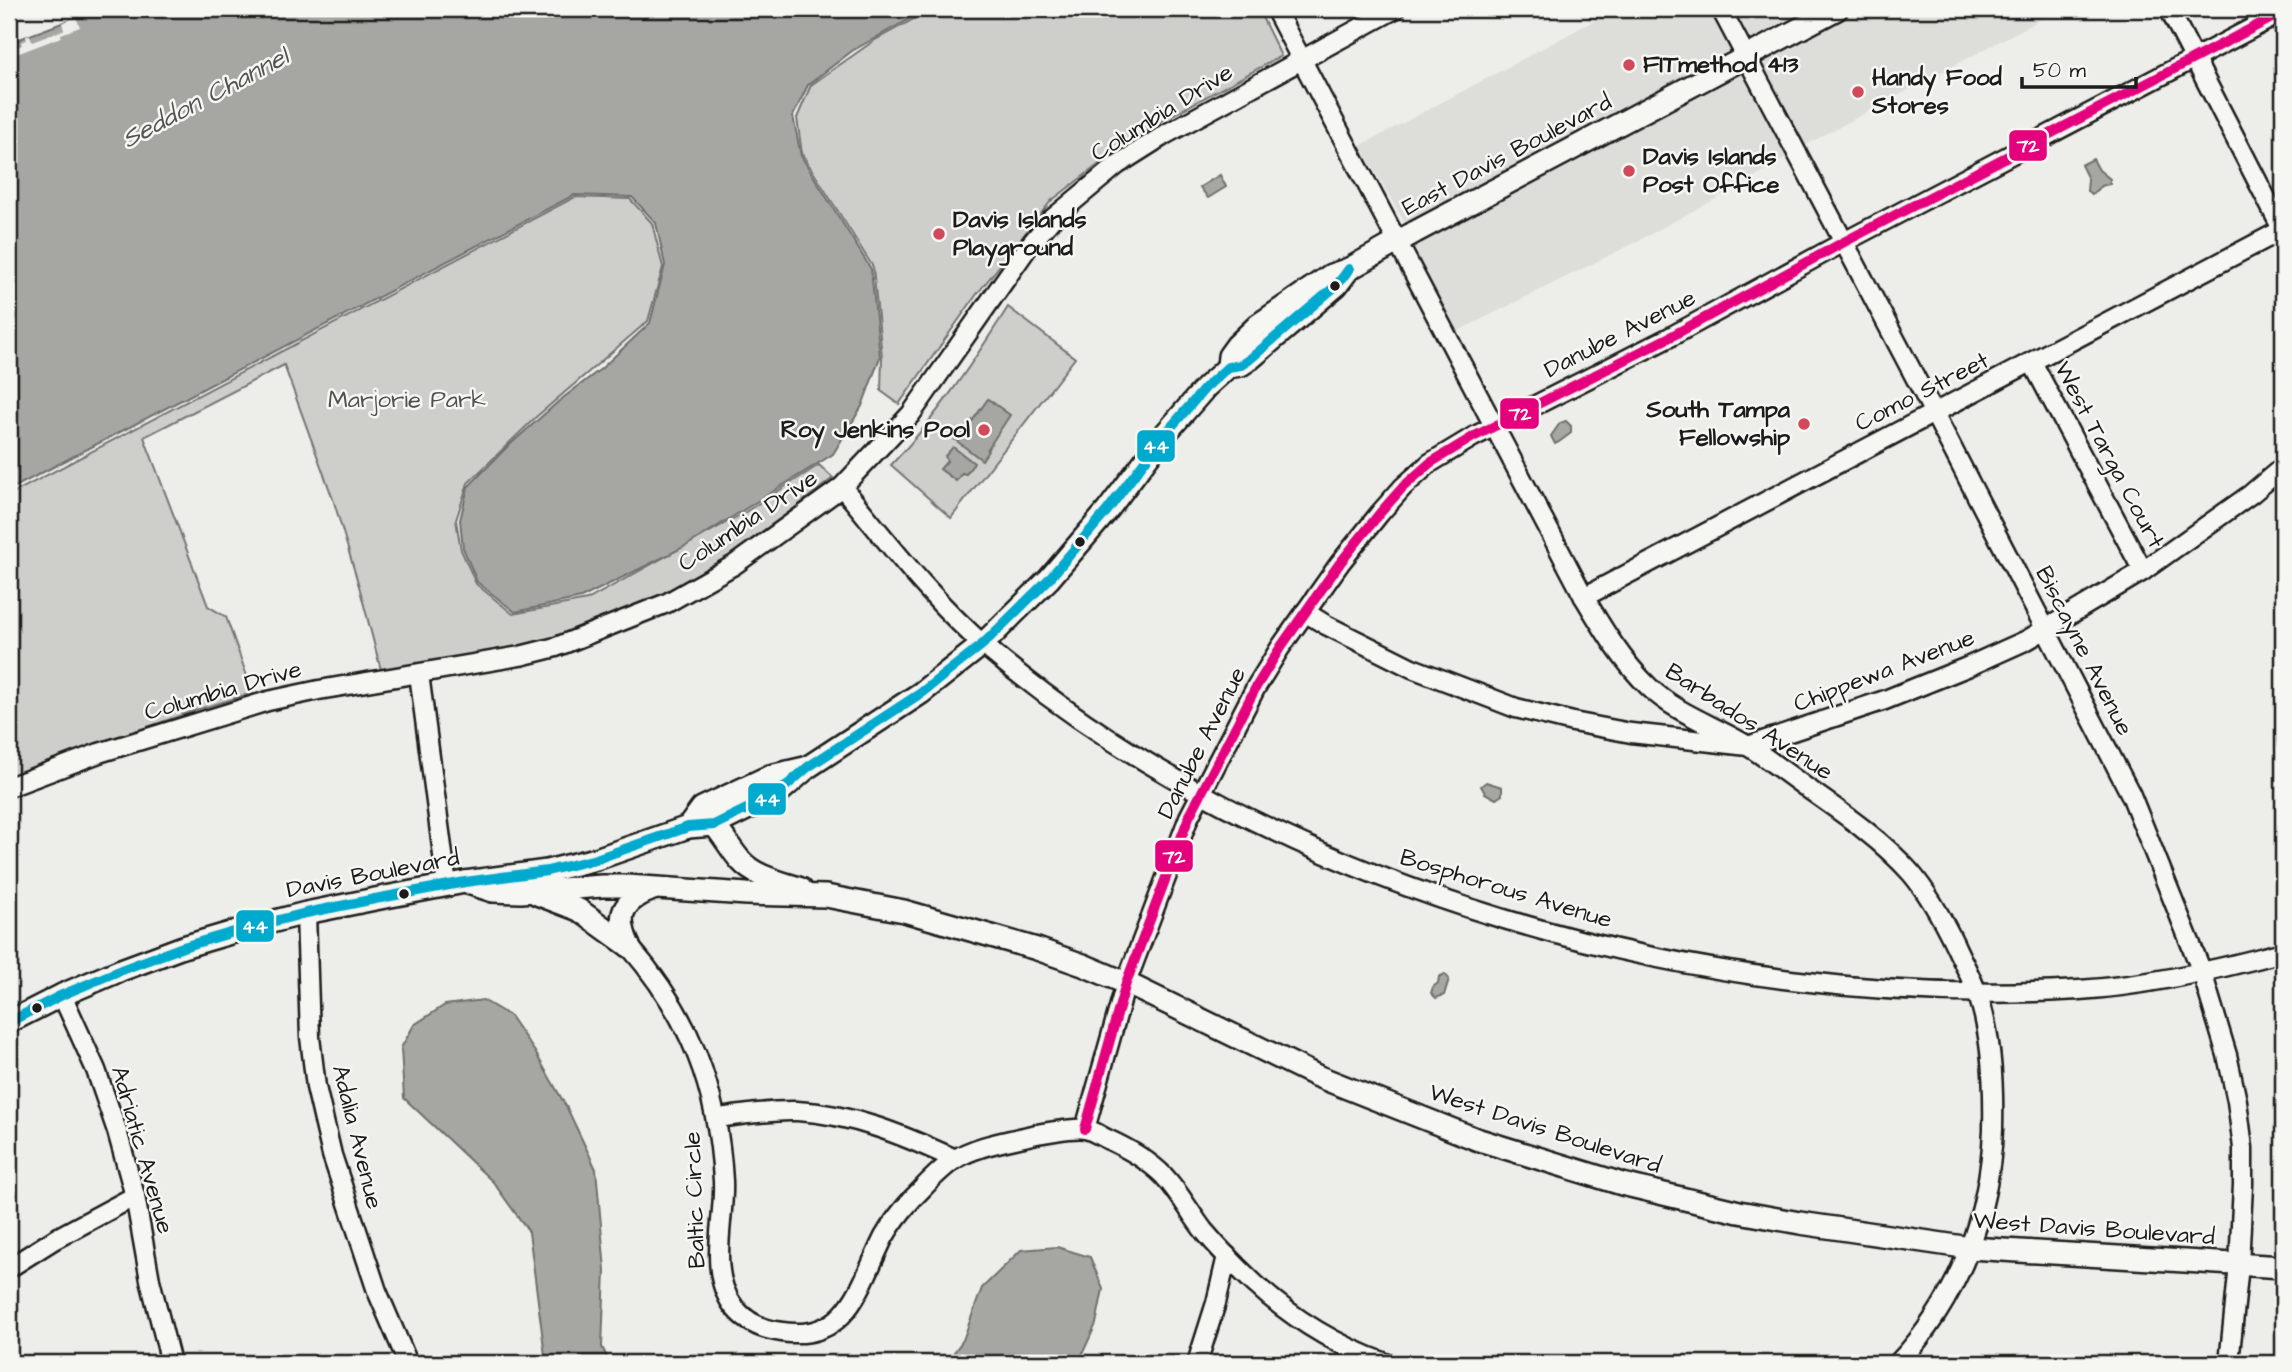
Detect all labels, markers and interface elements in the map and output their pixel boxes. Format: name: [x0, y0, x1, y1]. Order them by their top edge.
water label: Seddon Channel: [115, 38, 297, 157]
scale bar: [2022, 46, 2136, 90]
place label: FITmethod 413: [1643, 48, 1799, 82]
street label: Columbia Drive: [1084, 56, 1240, 170]
text: 50 m: [2033, 56, 2087, 85]
marker: FITmethod 413: [1621, 57, 1637, 73]
place label: Handy Food Stores: [1871, 61, 2002, 123]
marker: Handy Food Stores: [1850, 84, 1866, 100]
street label: East Davis Boulevard: [1396, 85, 1618, 225]
line badge: 72: [2008, 129, 2048, 162]
text: 72: [2016, 133, 2039, 160]
place label: Davis Islands Post Office: [1643, 140, 1780, 202]
marker: Davis Islands Post Office: [1621, 163, 1637, 179]
place label: Davis Islands Playground: [953, 203, 1087, 267]
marker: Davis Islands Playground: [931, 226, 947, 242]
unlabelled marker: [1328, 279, 1342, 293]
street label: Danube Avenue: [1538, 281, 1702, 387]
street label: Como Street: [1849, 344, 1995, 440]
street label: West Targa Court: [2044, 356, 2173, 555]
park label: Marjorie Park: [328, 383, 486, 417]
place label: South Tampa Fellowship: [1645, 393, 1791, 455]
line badge: 72: [1499, 397, 1540, 430]
text: 72: [1508, 401, 1531, 428]
place label: Roy Jenkins Pool: [781, 413, 970, 449]
marker: South Tampa Fellowship: [1796, 416, 1812, 432]
marker: Roy Jenkins Pool: [976, 422, 992, 438]
line badge: 44: [1136, 429, 1176, 463]
text: 44: [1143, 434, 1169, 461]
street label: Columbia Drive: [671, 462, 825, 580]
unlabelled marker: [1073, 535, 1087, 549]
street label: Biscayne Avenue: [2026, 560, 2141, 742]
street label: Chippewa Avenue: [1789, 621, 1979, 721]
street label: Columbia Drive: [140, 652, 306, 730]
street label: Barbados Avenue: [1659, 655, 1839, 789]
street label: Danube Avenue: [1149, 661, 1255, 825]
line badge: 44: [747, 782, 787, 816]
text: 44: [754, 787, 780, 814]
line badge: 72: [1154, 839, 1194, 873]
street label: Davis Boulevard: [284, 841, 462, 907]
street label: Bosphorous Avenue: [1396, 841, 1616, 937]
text: 72: [1162, 844, 1185, 871]
unlabelled marker: [397, 887, 411, 901]
line badge: 44: [235, 909, 275, 943]
text: 44: [242, 914, 268, 941]
unlabelled marker: [30, 1001, 44, 1015]
street label: Adriatic Avenue: [102, 1062, 182, 1238]
street label: Adalia Avenue: [323, 1062, 391, 1212]
street label: West Davis Boulevard: [1425, 1075, 1665, 1183]
street label: Baltic Circle: [676, 1131, 714, 1269]
street label: West Davis Boulevard: [1972, 1204, 2216, 1254]

